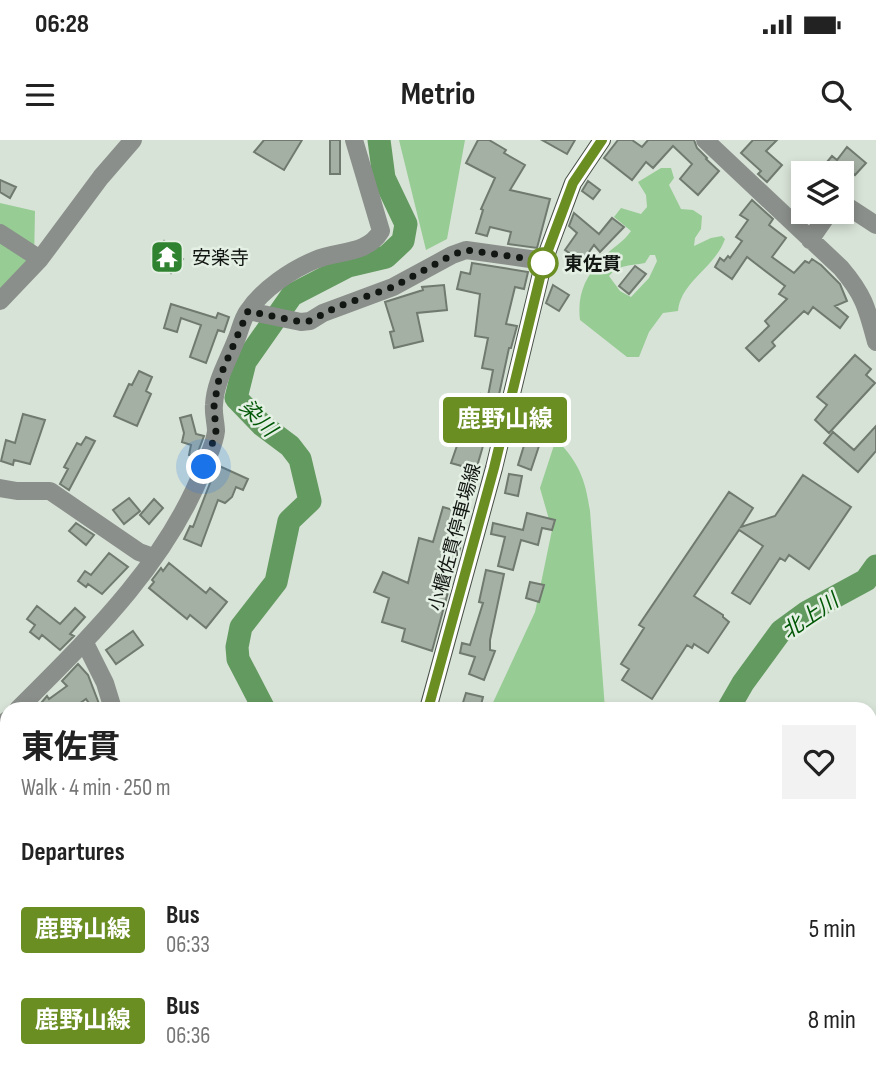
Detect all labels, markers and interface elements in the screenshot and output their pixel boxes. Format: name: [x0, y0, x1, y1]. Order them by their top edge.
text: 06:28: [35, 9, 89, 40]
text: Metrio: [401, 75, 475, 114]
icon: menu: [21, 76, 59, 114]
icon: search: [817, 76, 855, 114]
map controls: [791, 161, 854, 224]
button: layers: [791, 161, 854, 224]
temple icon: 安楽寺: [148, 238, 186, 276]
place label: 安楽寺: [192, 247, 249, 270]
marker: 東佐貫: [528, 248, 558, 278]
place label: 東佐貫: [564, 253, 621, 276]
water label: 染川: [234, 395, 283, 443]
line badge: 鹿野山線: [456, 397, 554, 443]
text: 鹿野山線: [457, 405, 553, 434]
your location: [186, 449, 221, 484]
street label: 小櫃佐貫停車場線: [425, 461, 486, 614]
water label: 北上川: [777, 587, 845, 644]
button: heart: [782, 725, 856, 799]
text: 東佐貫: [21, 728, 120, 768]
text: Walk · 4 min · 250 m: [21, 774, 171, 802]
text: Departures: [21, 837, 125, 868]
text: Bus: [166, 900, 200, 931]
text: 5 min: [809, 914, 856, 945]
text: 鹿野山線: [35, 915, 131, 944]
text: 06:33: [166, 931, 210, 959]
text: Bus: [166, 991, 200, 1022]
text: 8 min: [808, 1005, 856, 1036]
text: 鹿野山線: [35, 1006, 131, 1035]
text: 06:36: [166, 1022, 210, 1050]

